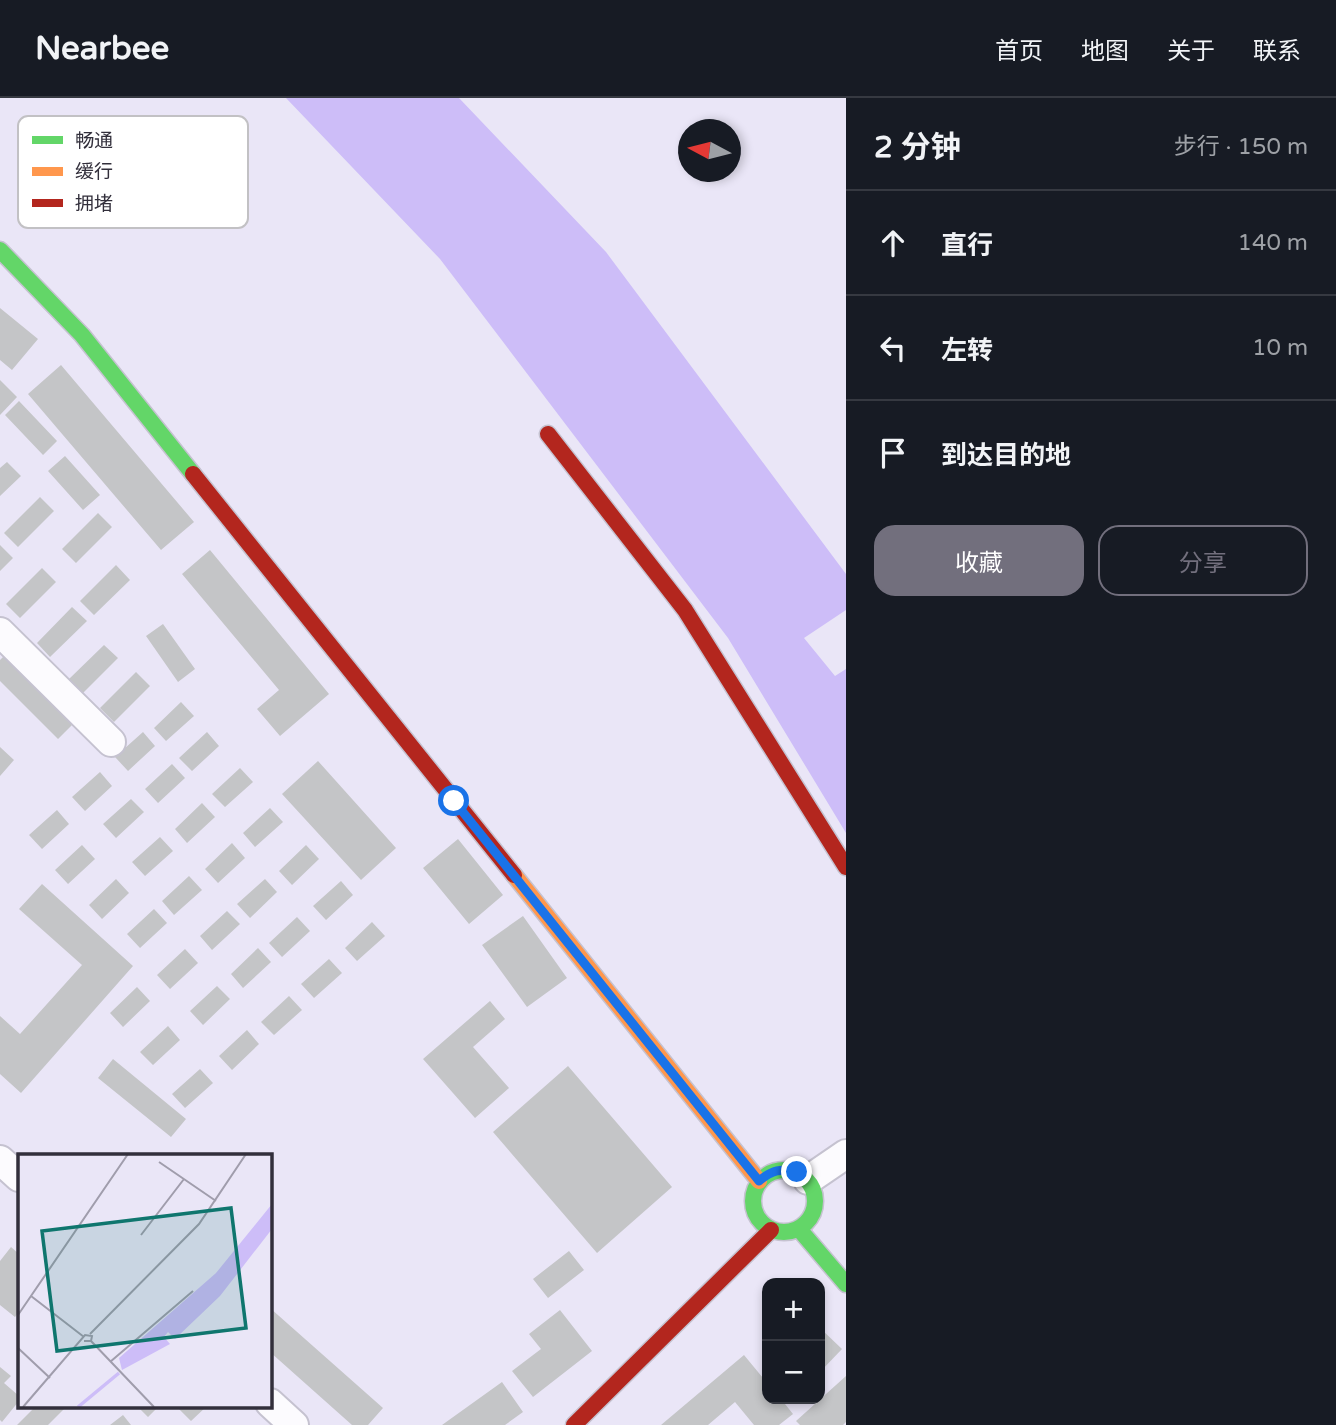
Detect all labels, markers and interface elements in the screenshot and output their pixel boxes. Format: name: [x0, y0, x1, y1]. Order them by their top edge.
text: Nearbee: [35, 29, 169, 68]
text: 首页: [995, 37, 1043, 66]
text: 地图: [1081, 37, 1129, 66]
text: 关于: [1167, 37, 1215, 66]
text: 联系: [1253, 37, 1301, 66]
legend: [18, 116, 248, 228]
north arrow: [678, 119, 741, 182]
text: 2 分钟: [874, 129, 961, 166]
text: 畅通: [75, 130, 113, 152]
text: 步行 · 150 m: [1174, 133, 1308, 161]
text: 缓行: [75, 161, 113, 183]
text: 拥堵: [75, 193, 113, 215]
icon: ahead: [874, 224, 912, 262]
text: 140 m: [1238, 229, 1308, 257]
text: 直行: [941, 230, 993, 261]
icon: left: [874, 329, 912, 367]
text: 10 m: [1252, 334, 1308, 362]
text: 左转: [941, 335, 993, 366]
icon: arrive: [874, 434, 912, 472]
text: 到达目的地: [941, 440, 1071, 471]
button: 收藏: [874, 525, 1084, 596]
button: 分享: [1098, 525, 1308, 596]
route start: [438, 785, 469, 816]
inset map: [18, 1154, 271, 1408]
route end: [781, 1156, 812, 1187]
map controls: [762, 1278, 825, 1404]
button: +: [762, 1278, 825, 1341]
button: −: [762, 1341, 825, 1404]

